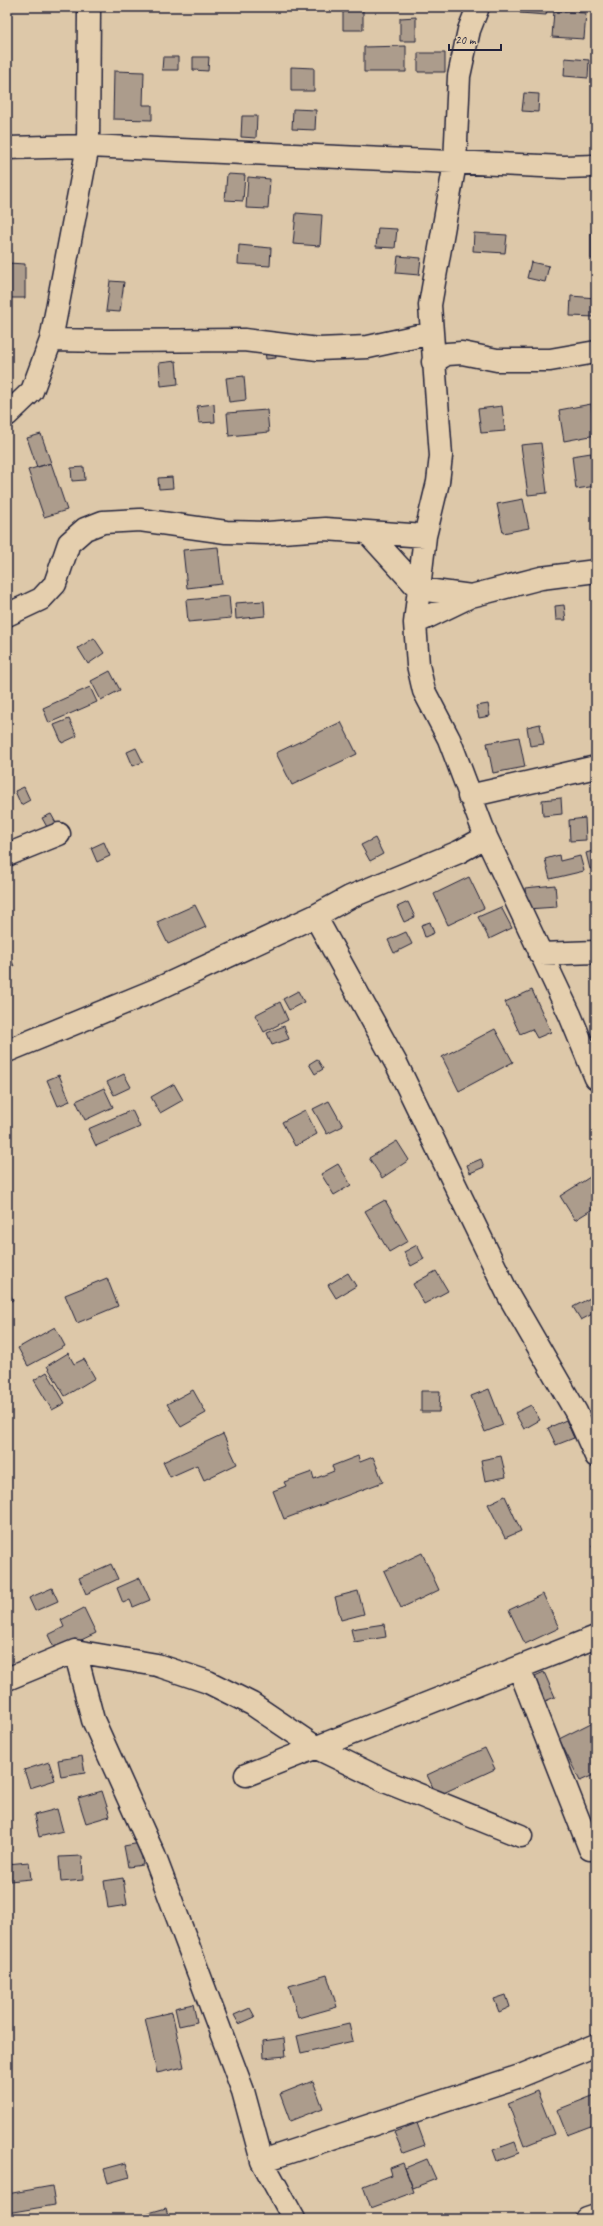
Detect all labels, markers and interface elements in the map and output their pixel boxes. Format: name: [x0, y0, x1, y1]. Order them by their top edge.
scale bar: [449, 26, 501, 52]
text: 20 m: [455, 32, 477, 48]

